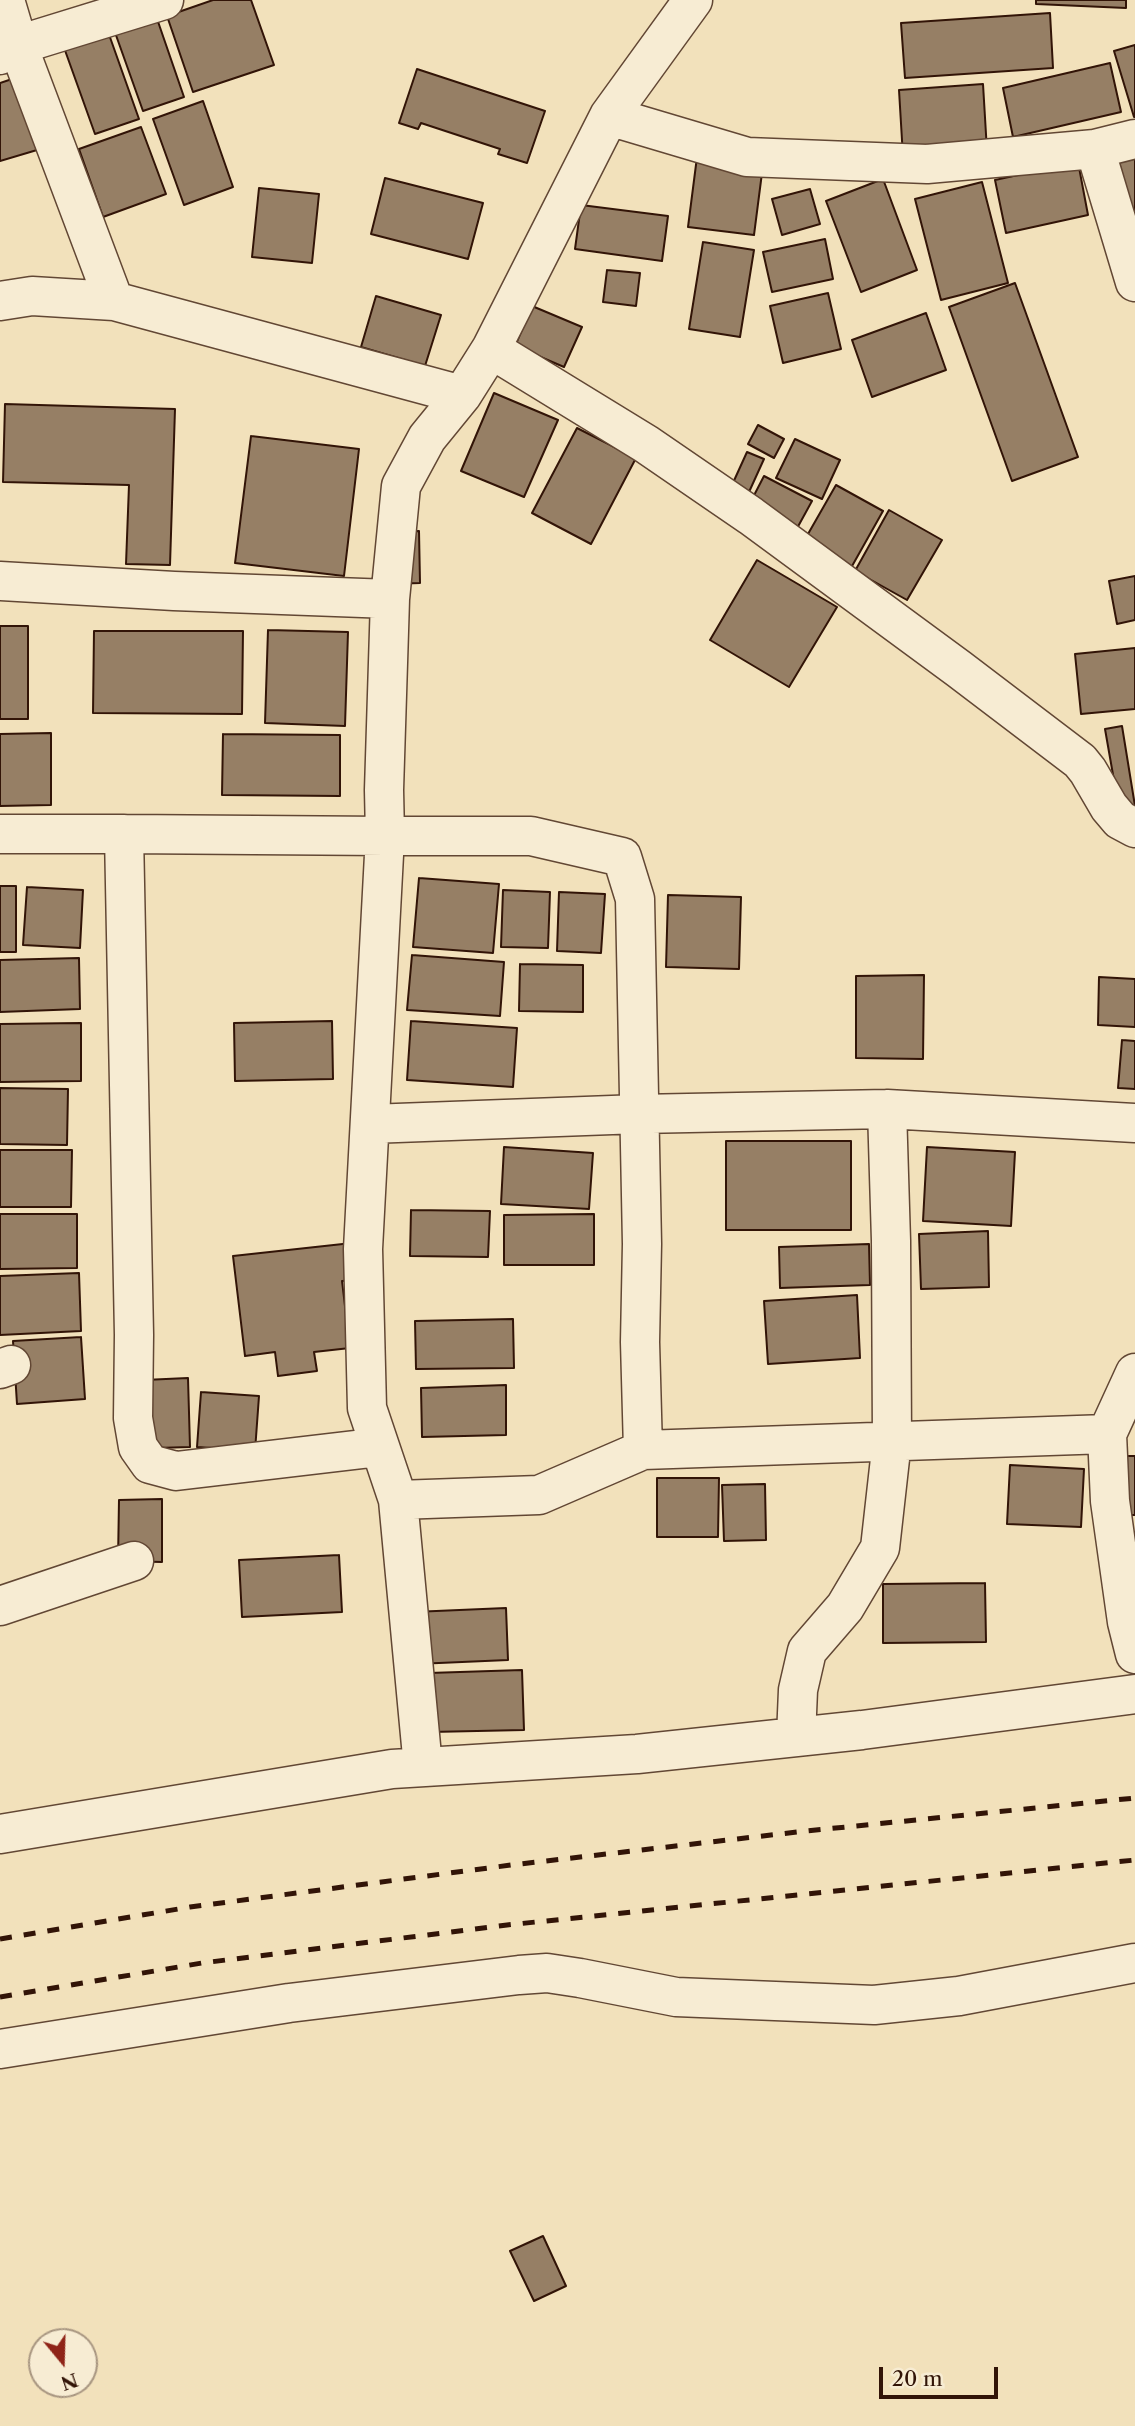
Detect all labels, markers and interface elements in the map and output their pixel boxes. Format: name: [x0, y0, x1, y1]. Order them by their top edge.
north arrow: [28, 2328, 98, 2398]
scale bar: [883, 2352, 1002, 2396]
text: 20 m: [892, 2366, 943, 2391]
text: N: [58, 2368, 81, 2395]

